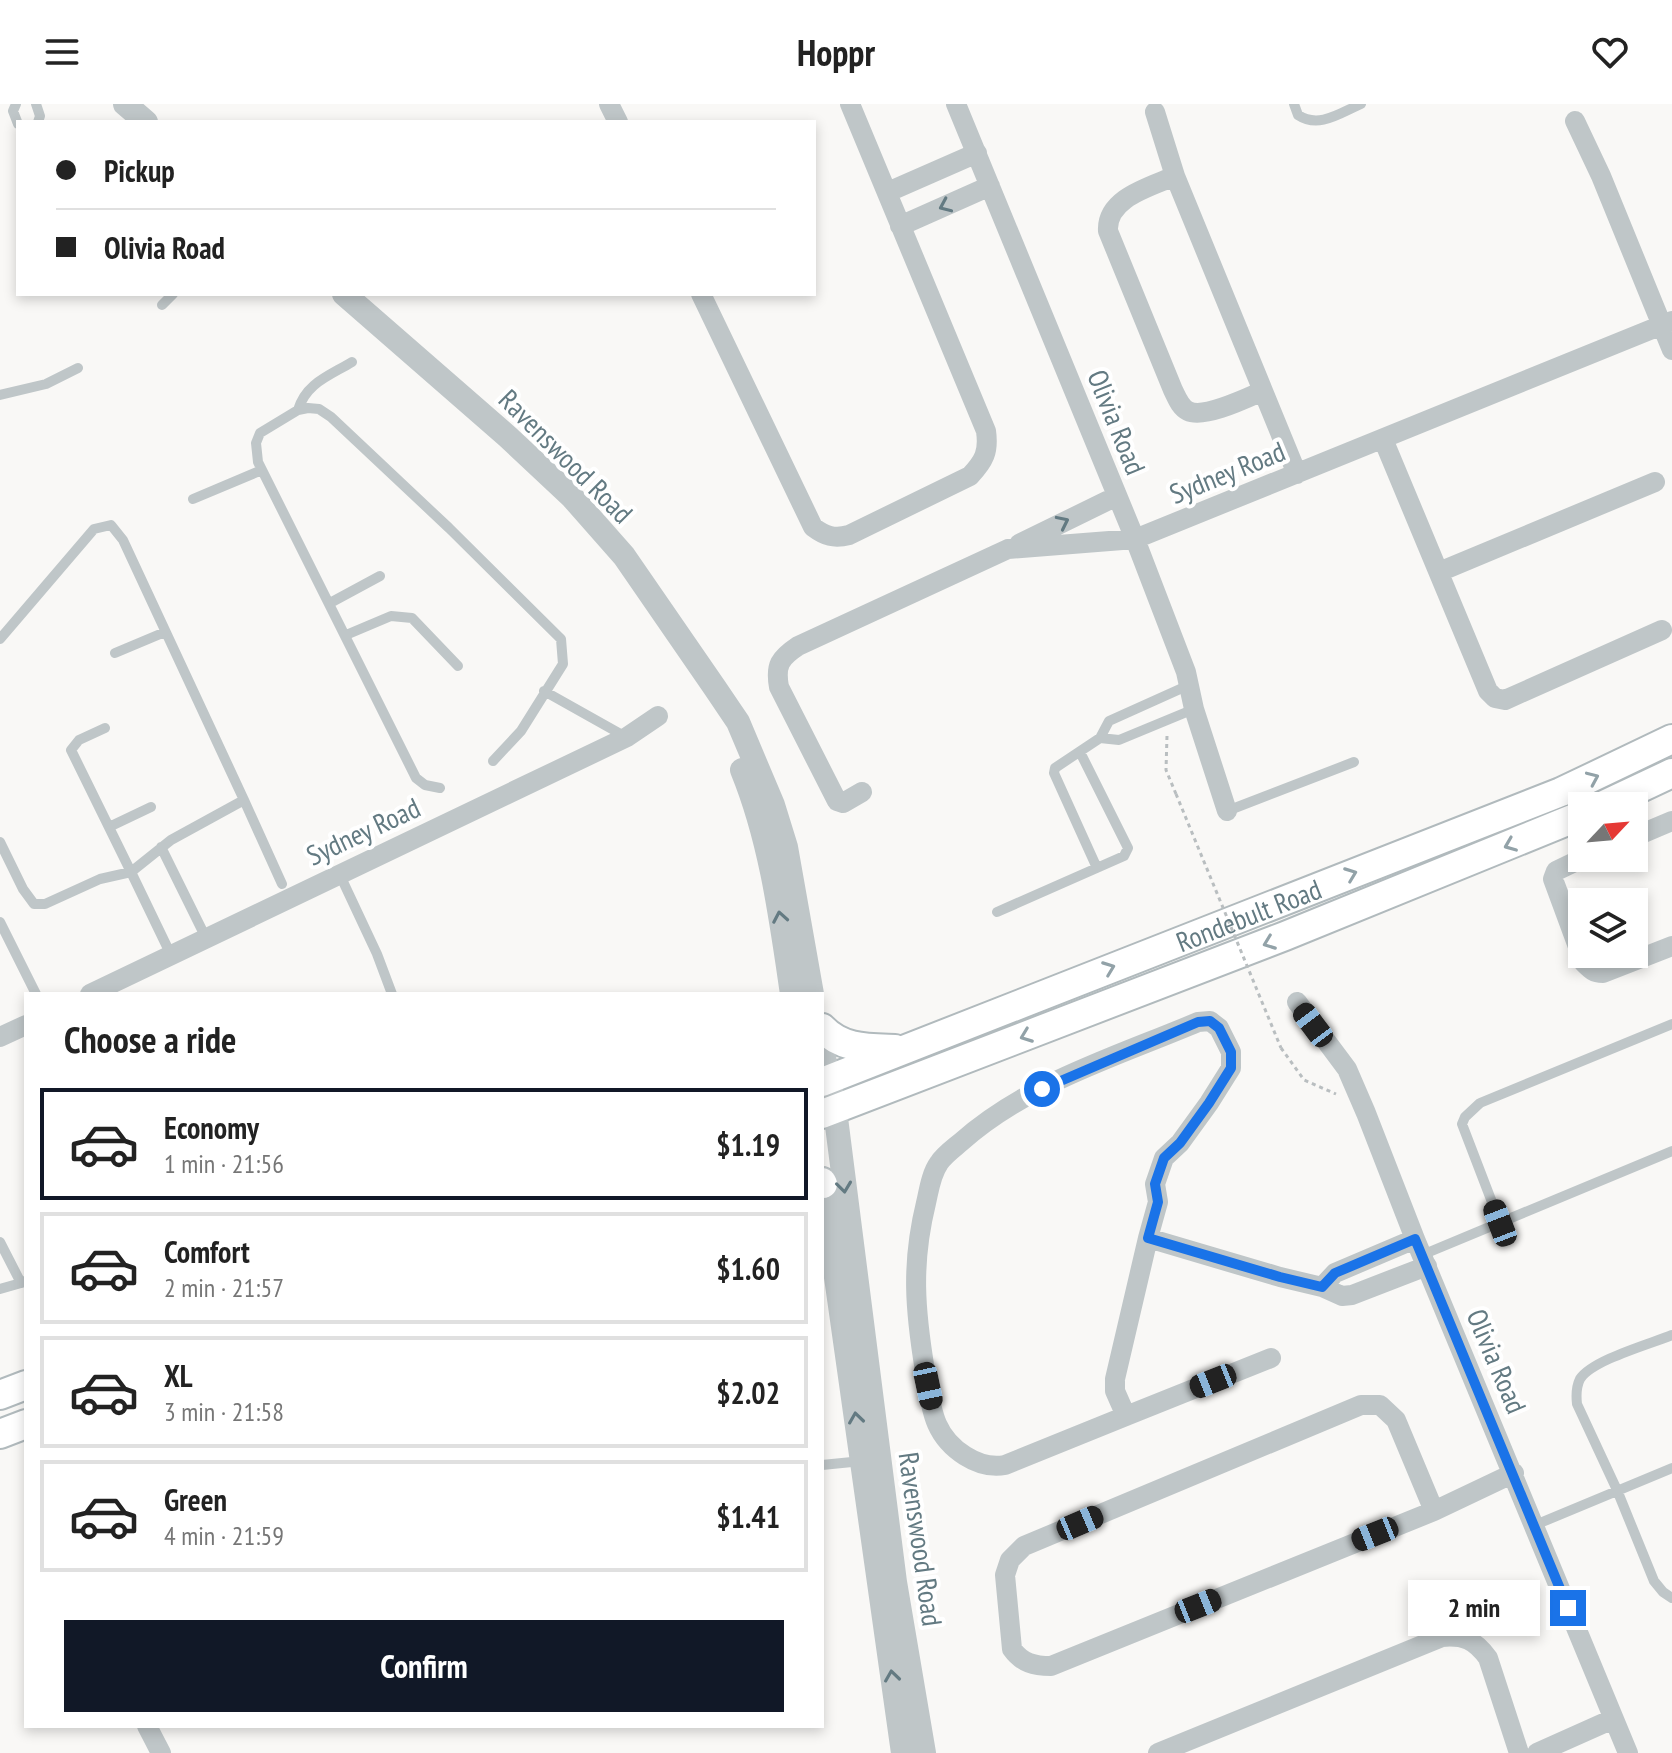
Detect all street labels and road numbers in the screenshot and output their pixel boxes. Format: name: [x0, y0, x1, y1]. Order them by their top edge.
street label: Olivia Road: [1079, 364, 1155, 480]
street label: Ravenswood Road: [491, 381, 641, 531]
street label: Sydney Road: [1164, 432, 1290, 512]
street label: Sydney Road: [300, 789, 426, 873]
street label: Rondebult Road: [1170, 870, 1326, 960]
street label: Olivia Road: [1459, 1303, 1535, 1419]
street label: Ravenswood Road: [890, 1450, 952, 1628]

